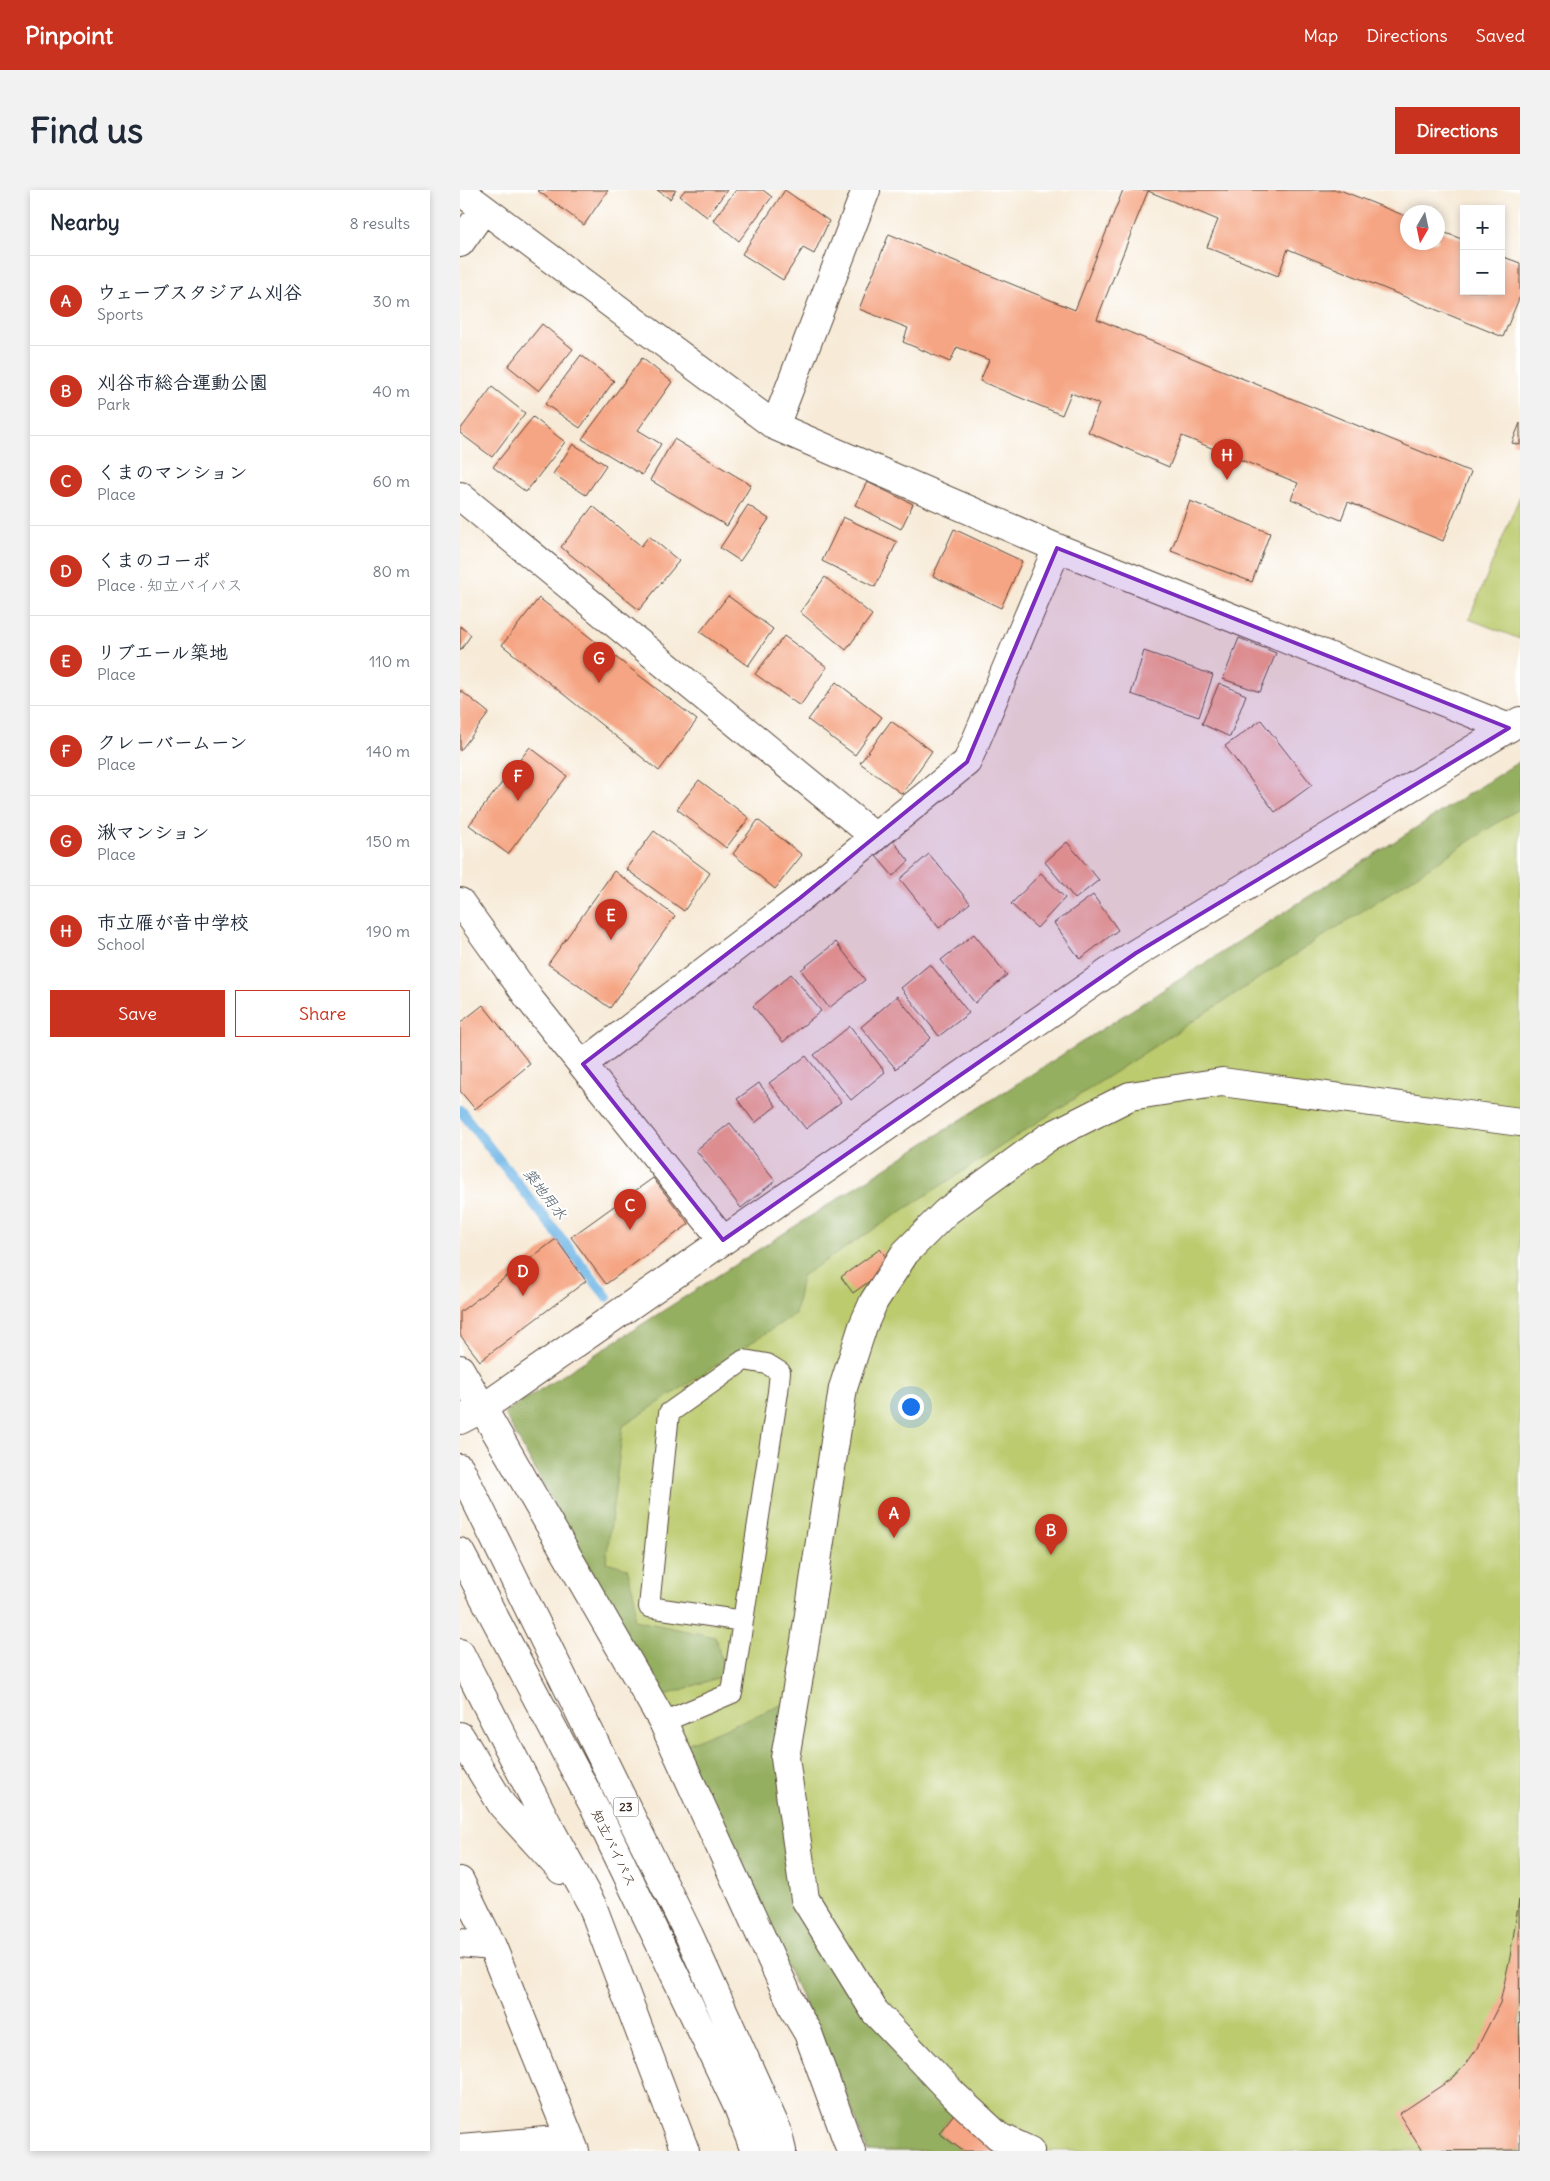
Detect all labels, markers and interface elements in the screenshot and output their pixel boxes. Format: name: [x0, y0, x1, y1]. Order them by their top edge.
text: Pinpoint: [25, 20, 113, 50]
text: Map: [1303, 24, 1338, 47]
text: Directions: [1366, 24, 1448, 47]
text: Saved: [1476, 24, 1525, 47]
button: Directions: [1395, 107, 1520, 154]
text: Find us: [30, 108, 143, 152]
north arrow: [1400, 205, 1445, 250]
map controls: [1460, 205, 1505, 295]
button: +: [1460, 205, 1505, 250]
text: Nearby: [50, 209, 120, 236]
text: 8 results: [349, 213, 410, 233]
button: −: [1460, 250, 1505, 295]
text: ウェーブスタジアム刈谷: [97, 280, 302, 304]
text: A: [61, 291, 71, 311]
text: 30 m: [373, 291, 410, 311]
text: Sports: [97, 304, 143, 324]
text: 刈谷市総合運動公園: [97, 370, 268, 394]
text: B: [61, 381, 71, 401]
text: 40 m: [372, 381, 410, 401]
text: Park: [97, 394, 130, 414]
pin: H: [1211, 439, 1243, 480]
text: くまのマンション: [97, 460, 247, 484]
text: C: [61, 471, 71, 491]
text: 60 m: [372, 471, 410, 491]
text: Place: [97, 484, 136, 504]
text: くまのコーポ: [97, 548, 211, 572]
text: D: [60, 561, 72, 581]
text: 80 m: [372, 561, 410, 581]
text: Place · 知立バイパス: [97, 575, 243, 595]
text: リブエール築地: [97, 640, 228, 664]
pin: G: [583, 642, 615, 683]
text: E: [61, 651, 71, 671]
text: 110 m: [369, 651, 410, 671]
text: Place: [97, 664, 136, 684]
text: クレーバームーン: [97, 730, 247, 754]
text: F: [61, 741, 71, 761]
text: 140 m: [366, 741, 410, 761]
text: Place: [97, 754, 136, 774]
pin: F: [502, 760, 534, 801]
text: 湫マンション: [97, 820, 209, 844]
text: G: [60, 831, 72, 851]
text: 150 m: [366, 831, 410, 851]
text: Place: [97, 844, 136, 864]
pin: E: [595, 899, 627, 940]
text: 市立雁が音中学校: [97, 910, 249, 934]
text: H: [60, 921, 72, 941]
text: 190 m: [366, 921, 410, 941]
text: School: [97, 934, 145, 954]
button: Save: [50, 990, 225, 1037]
button: Share: [235, 990, 410, 1037]
water label: 築地用水: [519, 1164, 571, 1223]
pin: C: [614, 1189, 646, 1230]
pin: D: [507, 1255, 539, 1296]
your location: [898, 1394, 924, 1420]
pin: A: [878, 1497, 910, 1538]
pin: B: [1035, 1514, 1067, 1555]
road number: 23: [614, 1798, 638, 1816]
street label: 知立バイパス: [588, 1806, 640, 1890]

